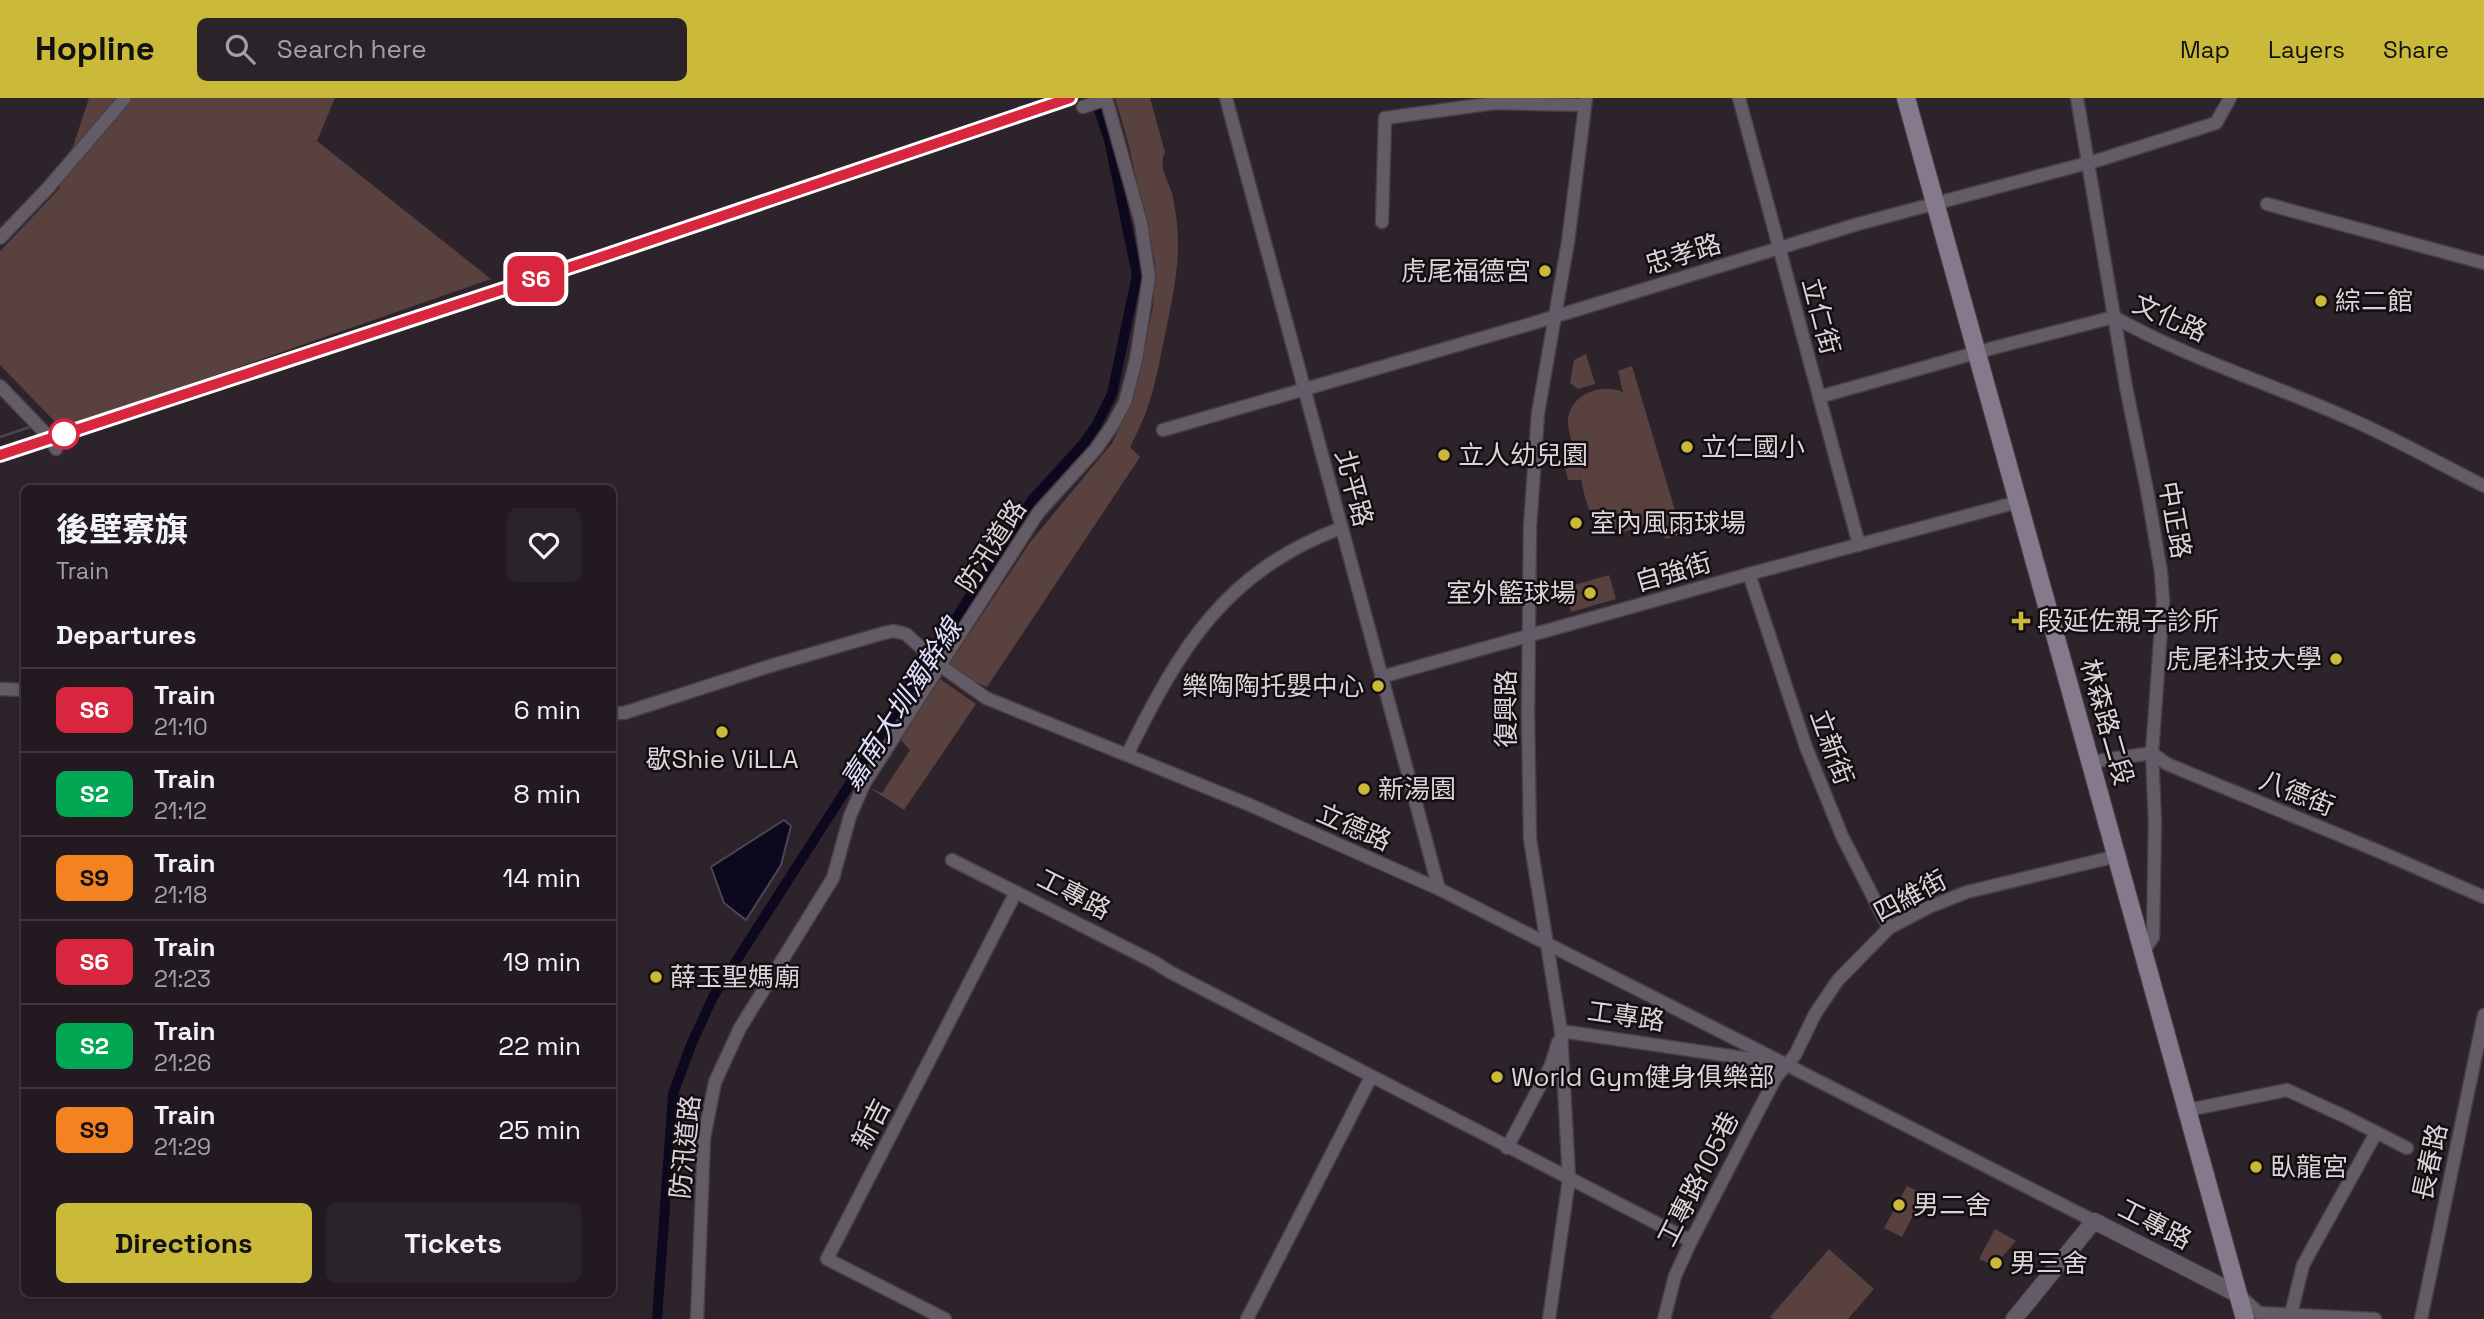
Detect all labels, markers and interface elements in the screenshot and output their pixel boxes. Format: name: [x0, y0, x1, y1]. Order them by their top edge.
search box: [197, 18, 687, 81]
text: Hopline: [35, 28, 155, 70]
icon: search: [221, 30, 259, 68]
text: Search here: [277, 32, 427, 66]
text: Map: [2180, 34, 2230, 65]
text: Layers: [2268, 34, 2345, 65]
text: Share: [2383, 34, 2449, 65]
street label: 忠孝路: [1641, 226, 1725, 282]
place label: 虎尾福德宮: [1401, 254, 1531, 288]
line badge: S6: [504, 256, 568, 302]
text: S6: [521, 263, 551, 294]
marker: 虎尾福德宮: [1537, 263, 1553, 279]
street label: 立仁街: [1794, 274, 1848, 358]
place label: 綜二館: [2335, 284, 2413, 318]
street label: 文化路: [2127, 287, 2213, 349]
marker: 綜二館: [2313, 293, 2329, 309]
unlabelled marker: [49, 419, 79, 449]
place label: 立仁國小: [1701, 430, 1805, 464]
place label: 立人幼兒園: [1458, 438, 1588, 472]
marker: 立仁國小: [1679, 439, 1695, 455]
street label: 北平路: [1327, 446, 1381, 530]
marker: 立人幼兒園: [1436, 447, 1452, 463]
street label: 中正路: [2151, 479, 2199, 561]
street label: 防汛道路: [948, 493, 1034, 599]
place label: 室內風雨球場: [1590, 506, 1746, 540]
button: heart: [507, 508, 581, 582]
text: 後壁寮旗: [56, 509, 188, 551]
marker: 室內風雨球場: [1568, 515, 1584, 531]
street label: 自強街: [1631, 545, 1715, 599]
text: Train: [56, 556, 109, 586]
place label: 室外籃球場: [1446, 576, 1576, 610]
marker: 室外籃球場: [1582, 585, 1598, 601]
place label: 段延佐親子診所: [2037, 604, 2219, 638]
water label: 嘉南大圳濁幹線: [833, 609, 971, 796]
marker: 段延佐親子診所: [2011, 611, 2031, 631]
text: Departures: [56, 618, 197, 652]
place label: 虎尾科技大學: [2166, 642, 2322, 676]
marker: 虎尾科技大學: [2328, 651, 2344, 667]
street label: 林森路二段: [2073, 655, 2141, 789]
place label: 樂陶陶托嬰中心: [1182, 669, 1364, 703]
street label: 復興路: [1489, 670, 1523, 748]
text: Train: [154, 678, 215, 712]
marker: 樂陶陶托嬰中心: [1370, 678, 1386, 694]
text: 6 min: [514, 693, 581, 727]
text: S6: [80, 694, 109, 725]
street label: 立新街: [1803, 705, 1861, 789]
text: 21:10: [154, 712, 208, 742]
marker: 歇Shie ViLLA: [714, 724, 730, 740]
place label: 歇Shie ViLLA: [645, 742, 799, 776]
text: Train: [154, 762, 215, 796]
street label: 八德街: [2254, 763, 2340, 823]
place label: 新湯園: [1378, 772, 1456, 806]
text: 8 min: [513, 777, 581, 811]
text: S2: [80, 778, 109, 809]
marker: 新湯園: [1356, 781, 1372, 797]
text: 21:12: [154, 796, 207, 826]
street label: 立德路: [1311, 796, 1397, 858]
text: Train: [154, 846, 215, 880]
text: 14 min: [503, 861, 581, 895]
street label: 工專路: [1032, 861, 1116, 927]
text: S9: [80, 862, 109, 893]
street label: 四維街: [1868, 863, 1952, 929]
text: 21:18: [154, 880, 207, 910]
text: Train: [154, 930, 215, 964]
text: 19 min: [503, 945, 581, 979]
text: S6: [80, 946, 109, 977]
place label: 薛玉聖媽廟: [670, 960, 800, 994]
text: 21:23: [154, 964, 211, 994]
marker: 薛玉聖媽廟: [648, 969, 664, 985]
street label: 工專路: [1585, 994, 1667, 1038]
text: Train: [154, 1014, 215, 1048]
text: 22 min: [498, 1029, 581, 1063]
text: S2: [80, 1030, 109, 1061]
text: 21:26: [154, 1048, 211, 1078]
place label: World Gym健身俱樂部: [1511, 1060, 1775, 1094]
marker: World Gym健身俱樂部: [1489, 1069, 1505, 1085]
street label: 新吉: [844, 1093, 898, 1155]
street label: 防汛道路: [663, 1094, 707, 1200]
text: Train: [154, 1098, 215, 1132]
street label: 工專路105巷: [1649, 1106, 1747, 1252]
text: 25 min: [498, 1113, 581, 1147]
text: S9: [80, 1114, 109, 1145]
street label: 長春路: [2405, 1120, 2455, 1204]
text: 21:29: [154, 1132, 211, 1162]
place label: 臥龍宮: [2270, 1150, 2348, 1184]
marker: 臥龍宮: [2248, 1159, 2264, 1175]
place label: 男二舍: [1913, 1188, 1991, 1222]
street label: 工專路: [2113, 1191, 2197, 1257]
marker: 男二舍: [1891, 1197, 1907, 1213]
button: Directions: [56, 1203, 312, 1283]
button: Tickets: [326, 1203, 581, 1283]
place label: 男三舍: [2010, 1246, 2088, 1280]
marker: 男三舍: [1988, 1255, 2004, 1271]

